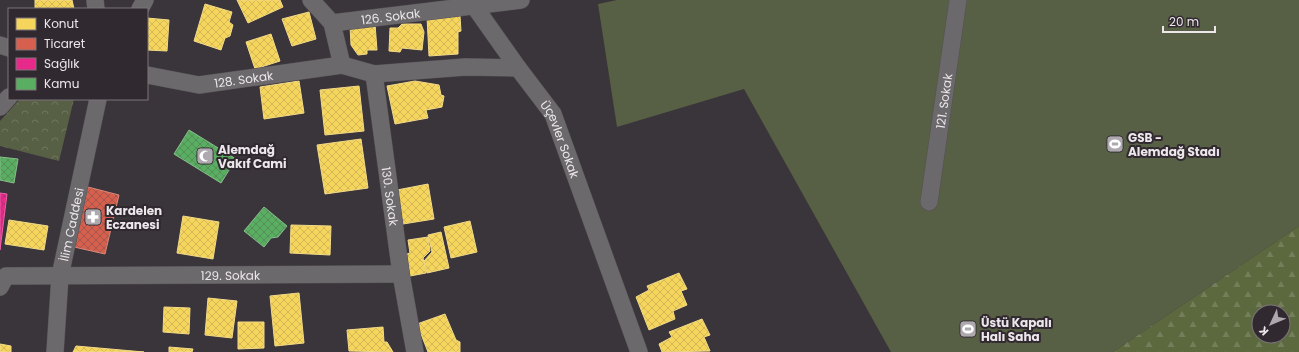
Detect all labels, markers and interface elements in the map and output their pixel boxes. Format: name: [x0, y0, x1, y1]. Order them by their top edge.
street label: 126. Sokak: [360, 4, 422, 28]
legend: [8, 8, 148, 100]
scale bar: [1163, 8, 1215, 34]
text: 20 m: [1169, 13, 1199, 30]
text: Konut: [44, 15, 79, 32]
text: Ticaret: [44, 35, 85, 52]
text: Sağlık: [44, 55, 80, 72]
street label: 128. Sokak: [213, 66, 275, 91]
street label: 121. Sokak: [931, 72, 956, 130]
text: Kamu: [44, 75, 79, 92]
street label: Üçevler Sokak: [537, 96, 584, 181]
place label: GSB - Alemdağ Stadı: [1128, 129, 1220, 160]
sports icon: GSB - Alemdağ Stadı: [1105, 134, 1125, 154]
place label: Alemdağ Vakıf Cami: [218, 141, 287, 172]
mosque icon: Alemdağ Vakıf Cami: [195, 146, 215, 166]
street label: 130. Sokak: [378, 166, 403, 228]
street label: İlim Caddesi: [55, 186, 87, 263]
place label: Kardelen Eczanesi: [106, 202, 162, 233]
pharmacy icon: Kardelen Eczanesi: [83, 207, 103, 227]
street label: 129. Sokak: [201, 266, 261, 284]
north arrow: [1251, 304, 1291, 344]
place label: Üstü Kapalı Halı Saha: [981, 314, 1052, 345]
sports icon: Üstü Kapalı Halı Saha: [958, 319, 978, 339]
text: K: [1255, 322, 1272, 339]

